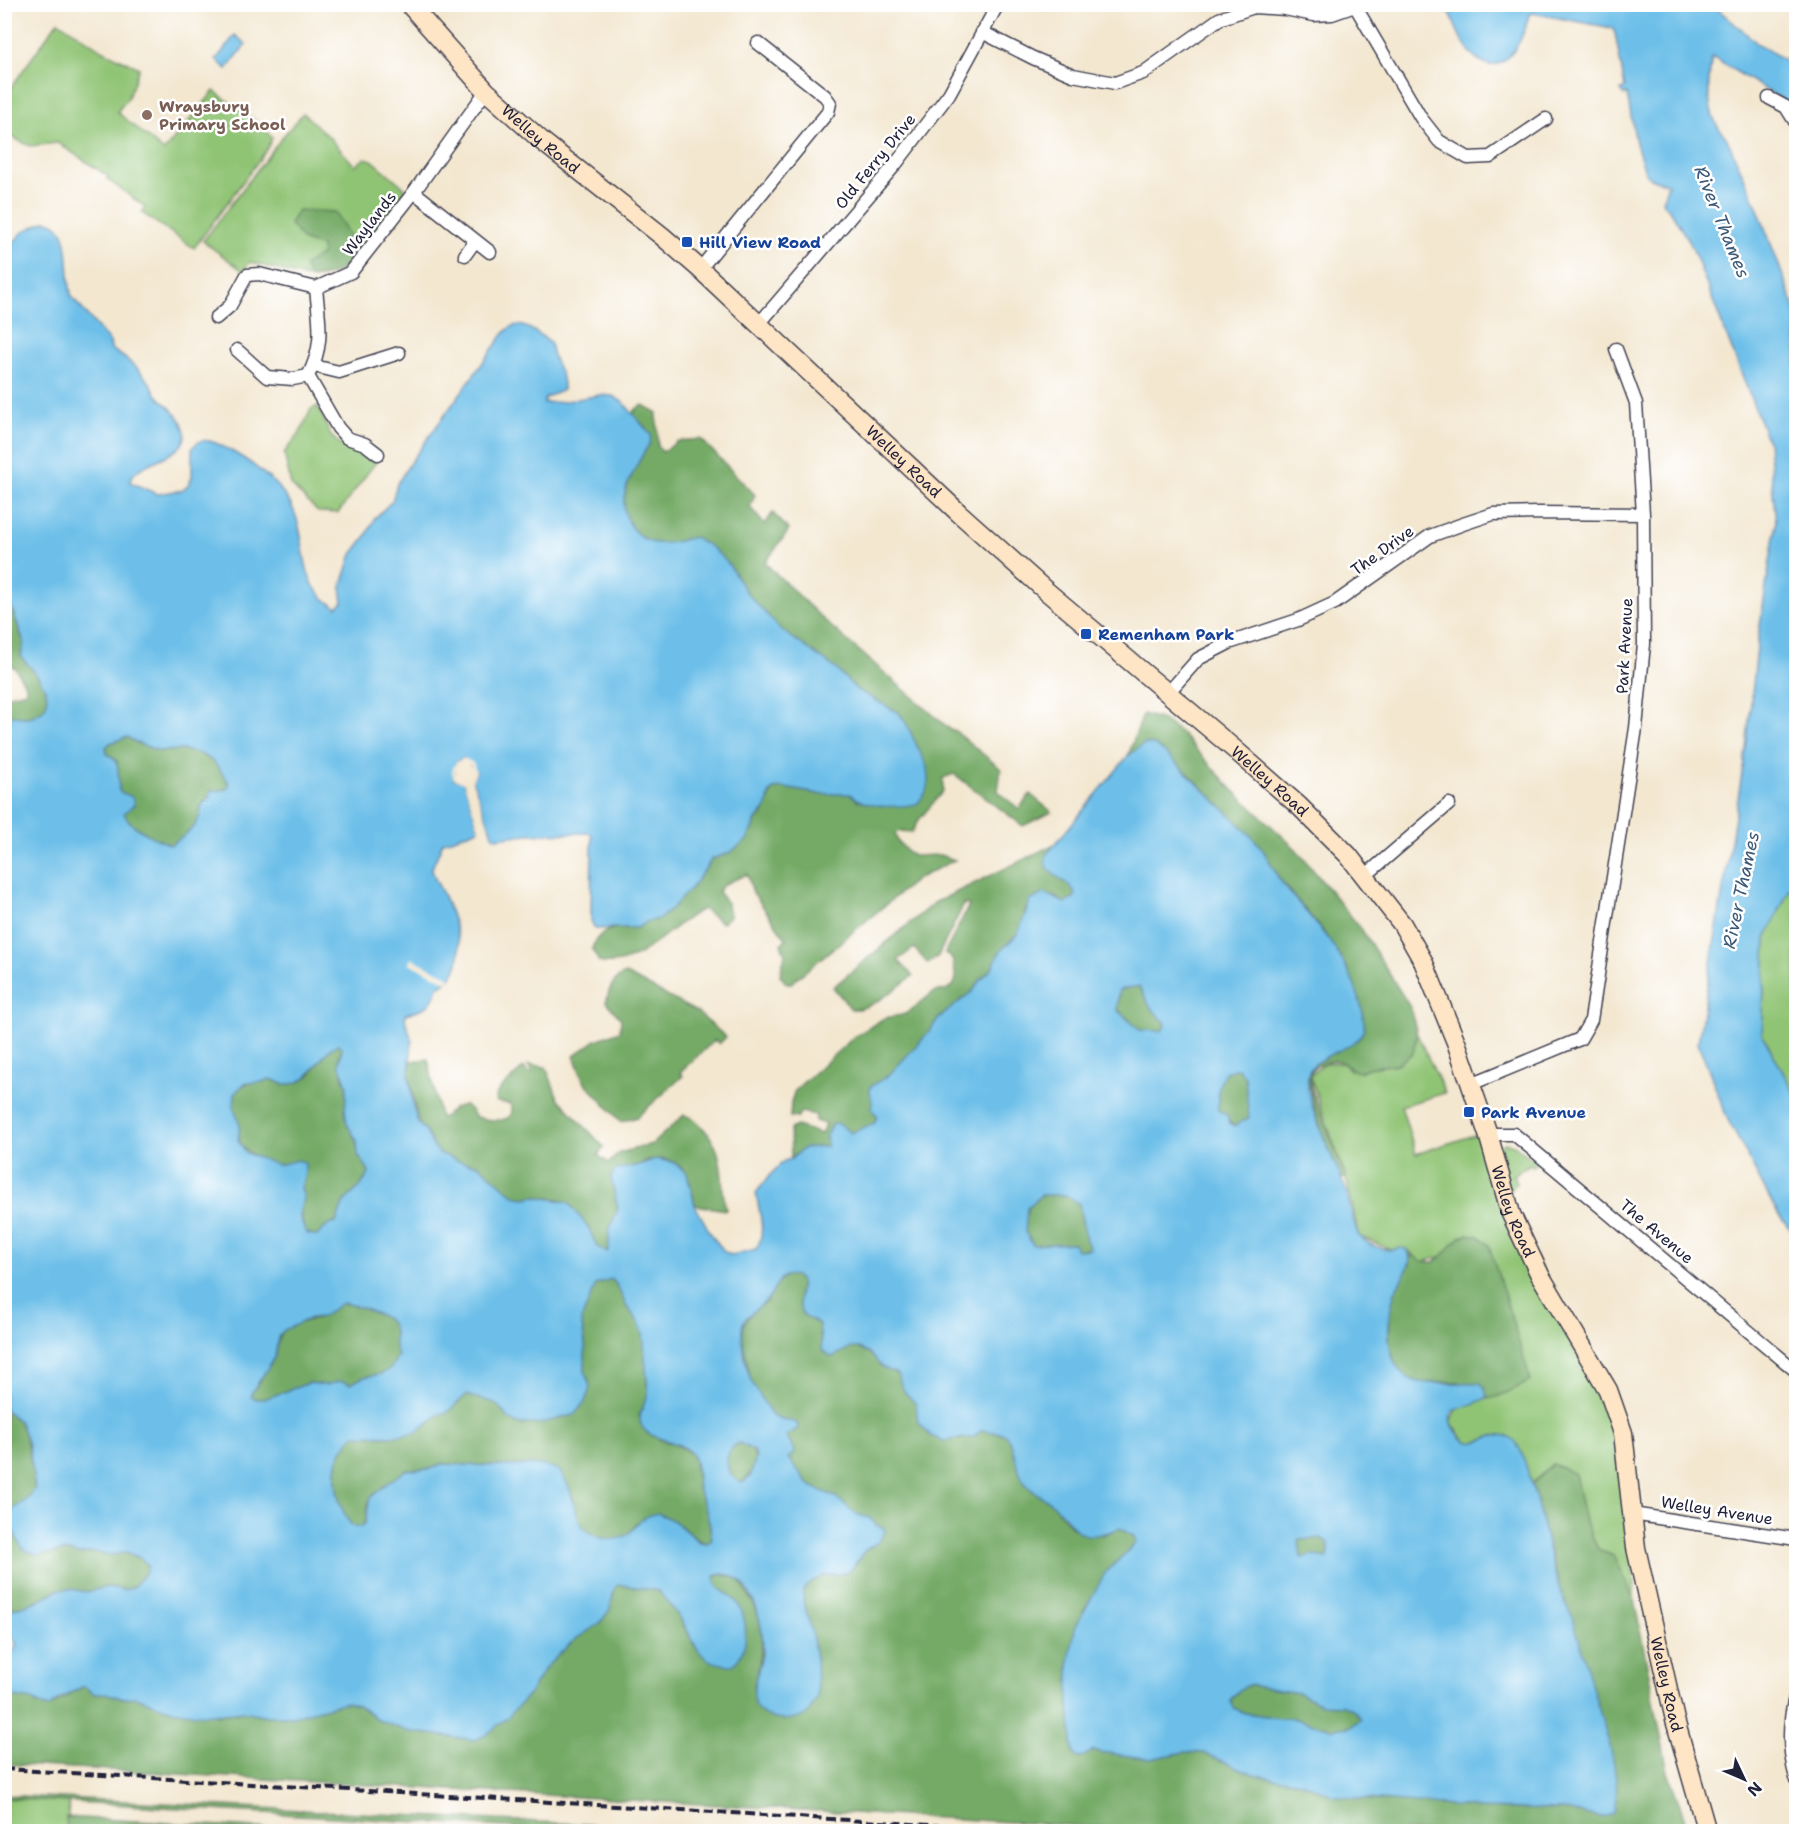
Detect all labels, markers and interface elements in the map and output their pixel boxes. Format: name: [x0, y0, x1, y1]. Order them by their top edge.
place label: Wraysbury Primary School: [159, 96, 286, 135]
street label: Welley Road: [497, 100, 584, 178]
marker: Wraysbury Primary School: [140, 108, 154, 122]
street label: Old Ferry Drive: [830, 109, 920, 213]
water label: River Thames: [1689, 162, 1755, 282]
street label: Waylands: [338, 187, 401, 260]
place label: Hill View Road: [699, 232, 821, 253]
marker: Hill View Road: [680, 235, 694, 249]
street label: Welley Road: [861, 421, 946, 502]
street label: The Drive: [1347, 521, 1418, 580]
street label: Park Avenue: [1611, 597, 1638, 695]
place label: Remenham Park: [1098, 624, 1234, 645]
marker: Remenham Park: [1079, 627, 1093, 641]
street label: Welley Road: [1227, 741, 1313, 821]
water label: River Thames: [1717, 829, 1765, 951]
place label: Park Avenue: [1481, 1102, 1586, 1123]
marker: Park Avenue: [1462, 1105, 1476, 1119]
street label: Welley Road: [1487, 1163, 1540, 1261]
street label: The Avenue: [1615, 1194, 1698, 1268]
street label: Welley Avenue: [1659, 1491, 1774, 1530]
street label: Welley Road: [1645, 1635, 1688, 1734]
north arrow: [1714, 1749, 1774, 1809]
text: N: [1742, 1777, 1766, 1801]

